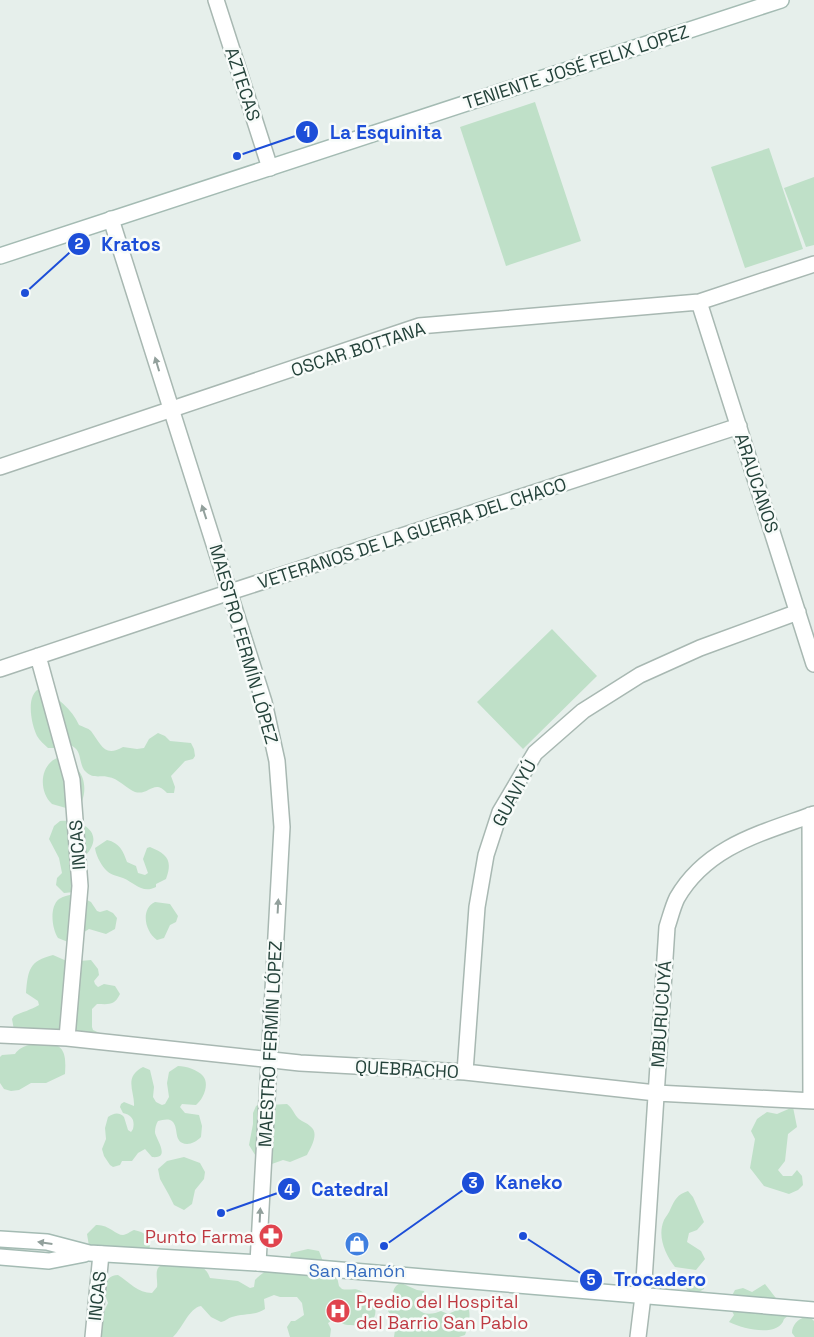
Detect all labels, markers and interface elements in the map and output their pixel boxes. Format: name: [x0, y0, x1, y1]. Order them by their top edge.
street label: TENIENTE JOSÉ FELIX LOPEZ: [460, 20, 692, 114]
street label: AZTECAS: [220, 44, 266, 124]
callout: La Esquinita: [295, 115, 452, 149]
text: La Esquinita: [330, 120, 442, 145]
text: 1: [304, 122, 310, 141]
callout: Kratos: [67, 227, 171, 261]
text: Kratos: [101, 232, 161, 257]
text: 2: [75, 234, 84, 253]
street label: OSCAR BOTTANA: [288, 316, 428, 382]
one-way arrow: [152, 356, 160, 371]
street label: ARAUCANOS: [730, 430, 784, 536]
street label: VETERANOS DE LA GUERRA DEL CHACO: [255, 472, 569, 594]
one-way arrow: [200, 504, 208, 519]
street label: MAESTRO FERMÍN LÓPEZ: [204, 541, 284, 747]
street label: GUAVIYÚ: [487, 756, 541, 830]
street label: INCAS: [64, 819, 90, 871]
one-way arrow: [275, 898, 283, 914]
street label: MAESTRO FERMÍN LÓPEZ: [253, 940, 287, 1148]
street label: MBURUCUYÁ: [646, 960, 676, 1068]
street label: QUEBRACHO: [354, 1055, 460, 1083]
callout: Kaneko: [461, 1166, 573, 1200]
text: Kaneko: [495, 1170, 563, 1195]
callout: Catedral: [277, 1172, 399, 1206]
text: 3: [468, 1173, 478, 1192]
text: Catedral: [311, 1177, 389, 1202]
text: 4: [284, 1180, 294, 1199]
one-way arrow: [257, 1206, 265, 1222]
pharmacy icon: Punto Farma: [258, 1223, 284, 1249]
place label: Punto Farma: [145, 1225, 254, 1248]
shop icon: San Ramón: [344, 1231, 370, 1257]
one-way arrow: [37, 1239, 53, 1247]
place label: San Ramón: [309, 1259, 405, 1282]
callout: Trocadero: [578, 1263, 716, 1297]
text: Trocadero: [614, 1267, 706, 1292]
street label: INCAS: [83, 1270, 111, 1322]
text: 5: [586, 1270, 596, 1289]
place label: Predio del Hospital del Barrio San Pablo: [356, 1290, 528, 1334]
hospital icon: Predio del Hospital del Barrio San Pablo: [325, 1298, 351, 1324]

